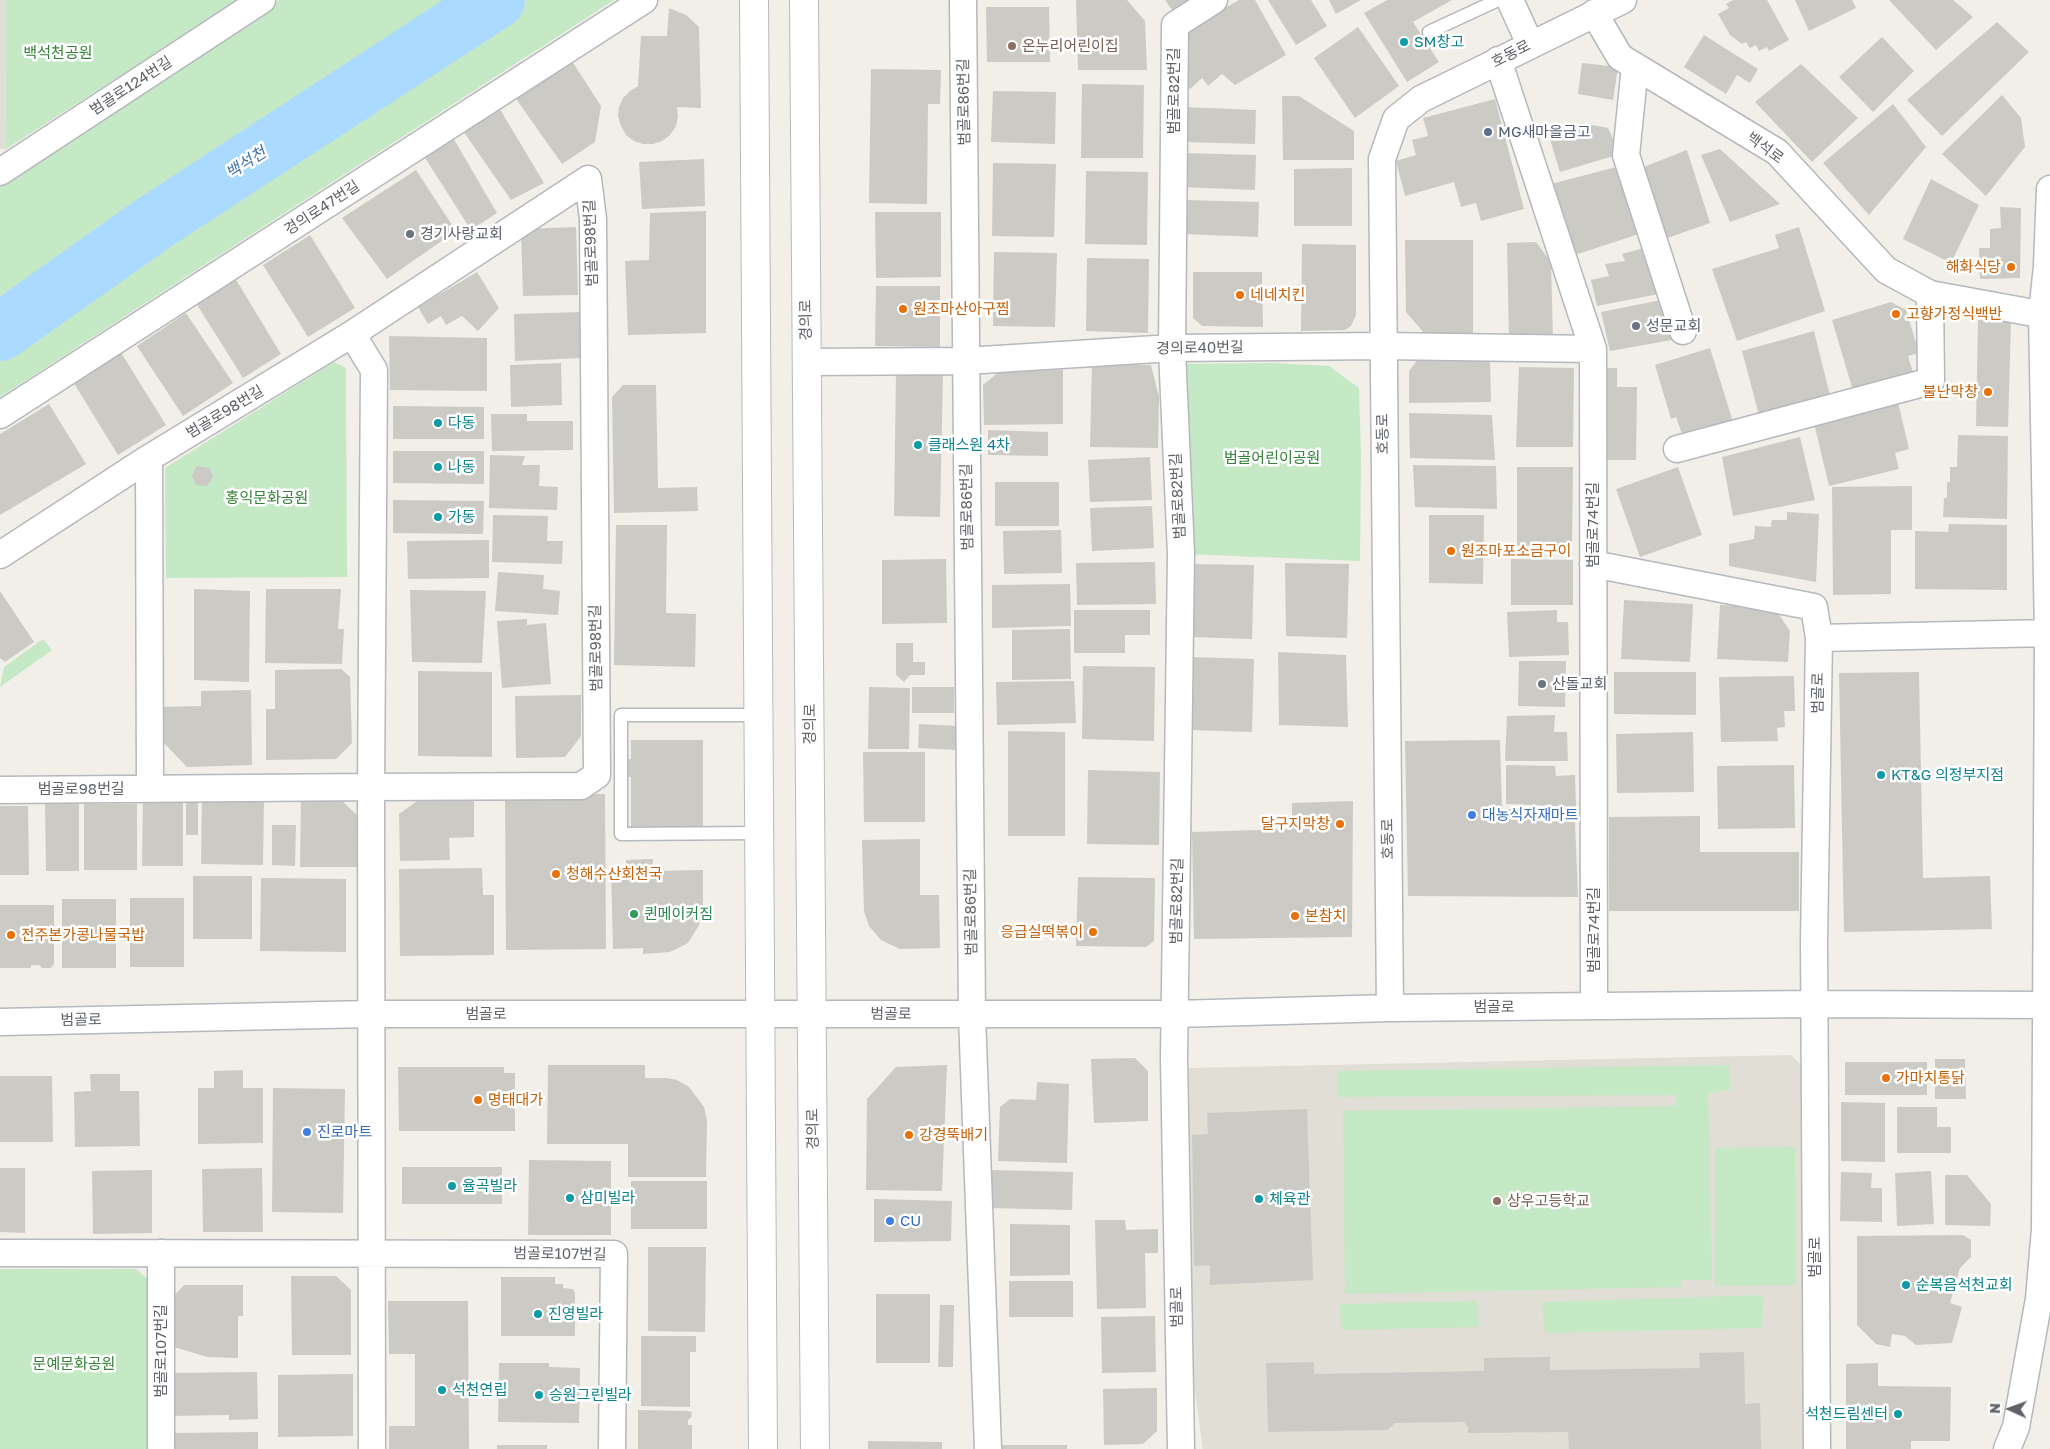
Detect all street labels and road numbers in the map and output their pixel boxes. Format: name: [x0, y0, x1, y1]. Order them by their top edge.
street label: 호동로: [1488, 37, 1534, 71]
street label: 범골로82번길: [1165, 48, 1183, 134]
street label: 범골로124번길: [87, 53, 175, 119]
street label: 범골로86번길: [954, 58, 974, 146]
street label: 백석로: [1743, 129, 1787, 167]
street label: 경의로47번길: [281, 177, 363, 239]
street label: 범골로98번길: [580, 199, 602, 287]
street label: 경의로: [797, 299, 815, 341]
street label: 경의로40번길: [1156, 338, 1244, 358]
street label: 범골로98번길: [183, 382, 267, 442]
street label: 호동로: [1374, 413, 1392, 455]
street label: 범골로82번길: [1167, 452, 1189, 540]
street label: 범골로86번길: [957, 463, 977, 551]
street label: 범골로74번길: [1584, 482, 1602, 568]
street label: 범골로98번길: [586, 604, 606, 692]
street label: 범골로: [1809, 672, 1827, 714]
street label: 경의로: [801, 703, 819, 745]
street label: 범골로98번길: [37, 780, 125, 798]
street label: 호동로: [1379, 818, 1397, 860]
street label: 범골로82번길: [1167, 857, 1187, 945]
street label: 범골로86번길: [961, 868, 981, 956]
street label: 범골로74번길: [1585, 887, 1603, 973]
street label: 범골로: [1473, 998, 1515, 1016]
street label: 범골로: [465, 1005, 507, 1023]
street label: 범골로: [870, 1005, 912, 1023]
street label: 범골로: [60, 1011, 102, 1029]
street label: 경의로: [804, 1108, 822, 1150]
street label: 범골로: [1806, 1236, 1824, 1278]
street label: 범골로107번길: [513, 1244, 607, 1264]
street label: 범골로: [1168, 1286, 1186, 1328]
street label: 범골로107번길: [152, 1304, 170, 1398]

